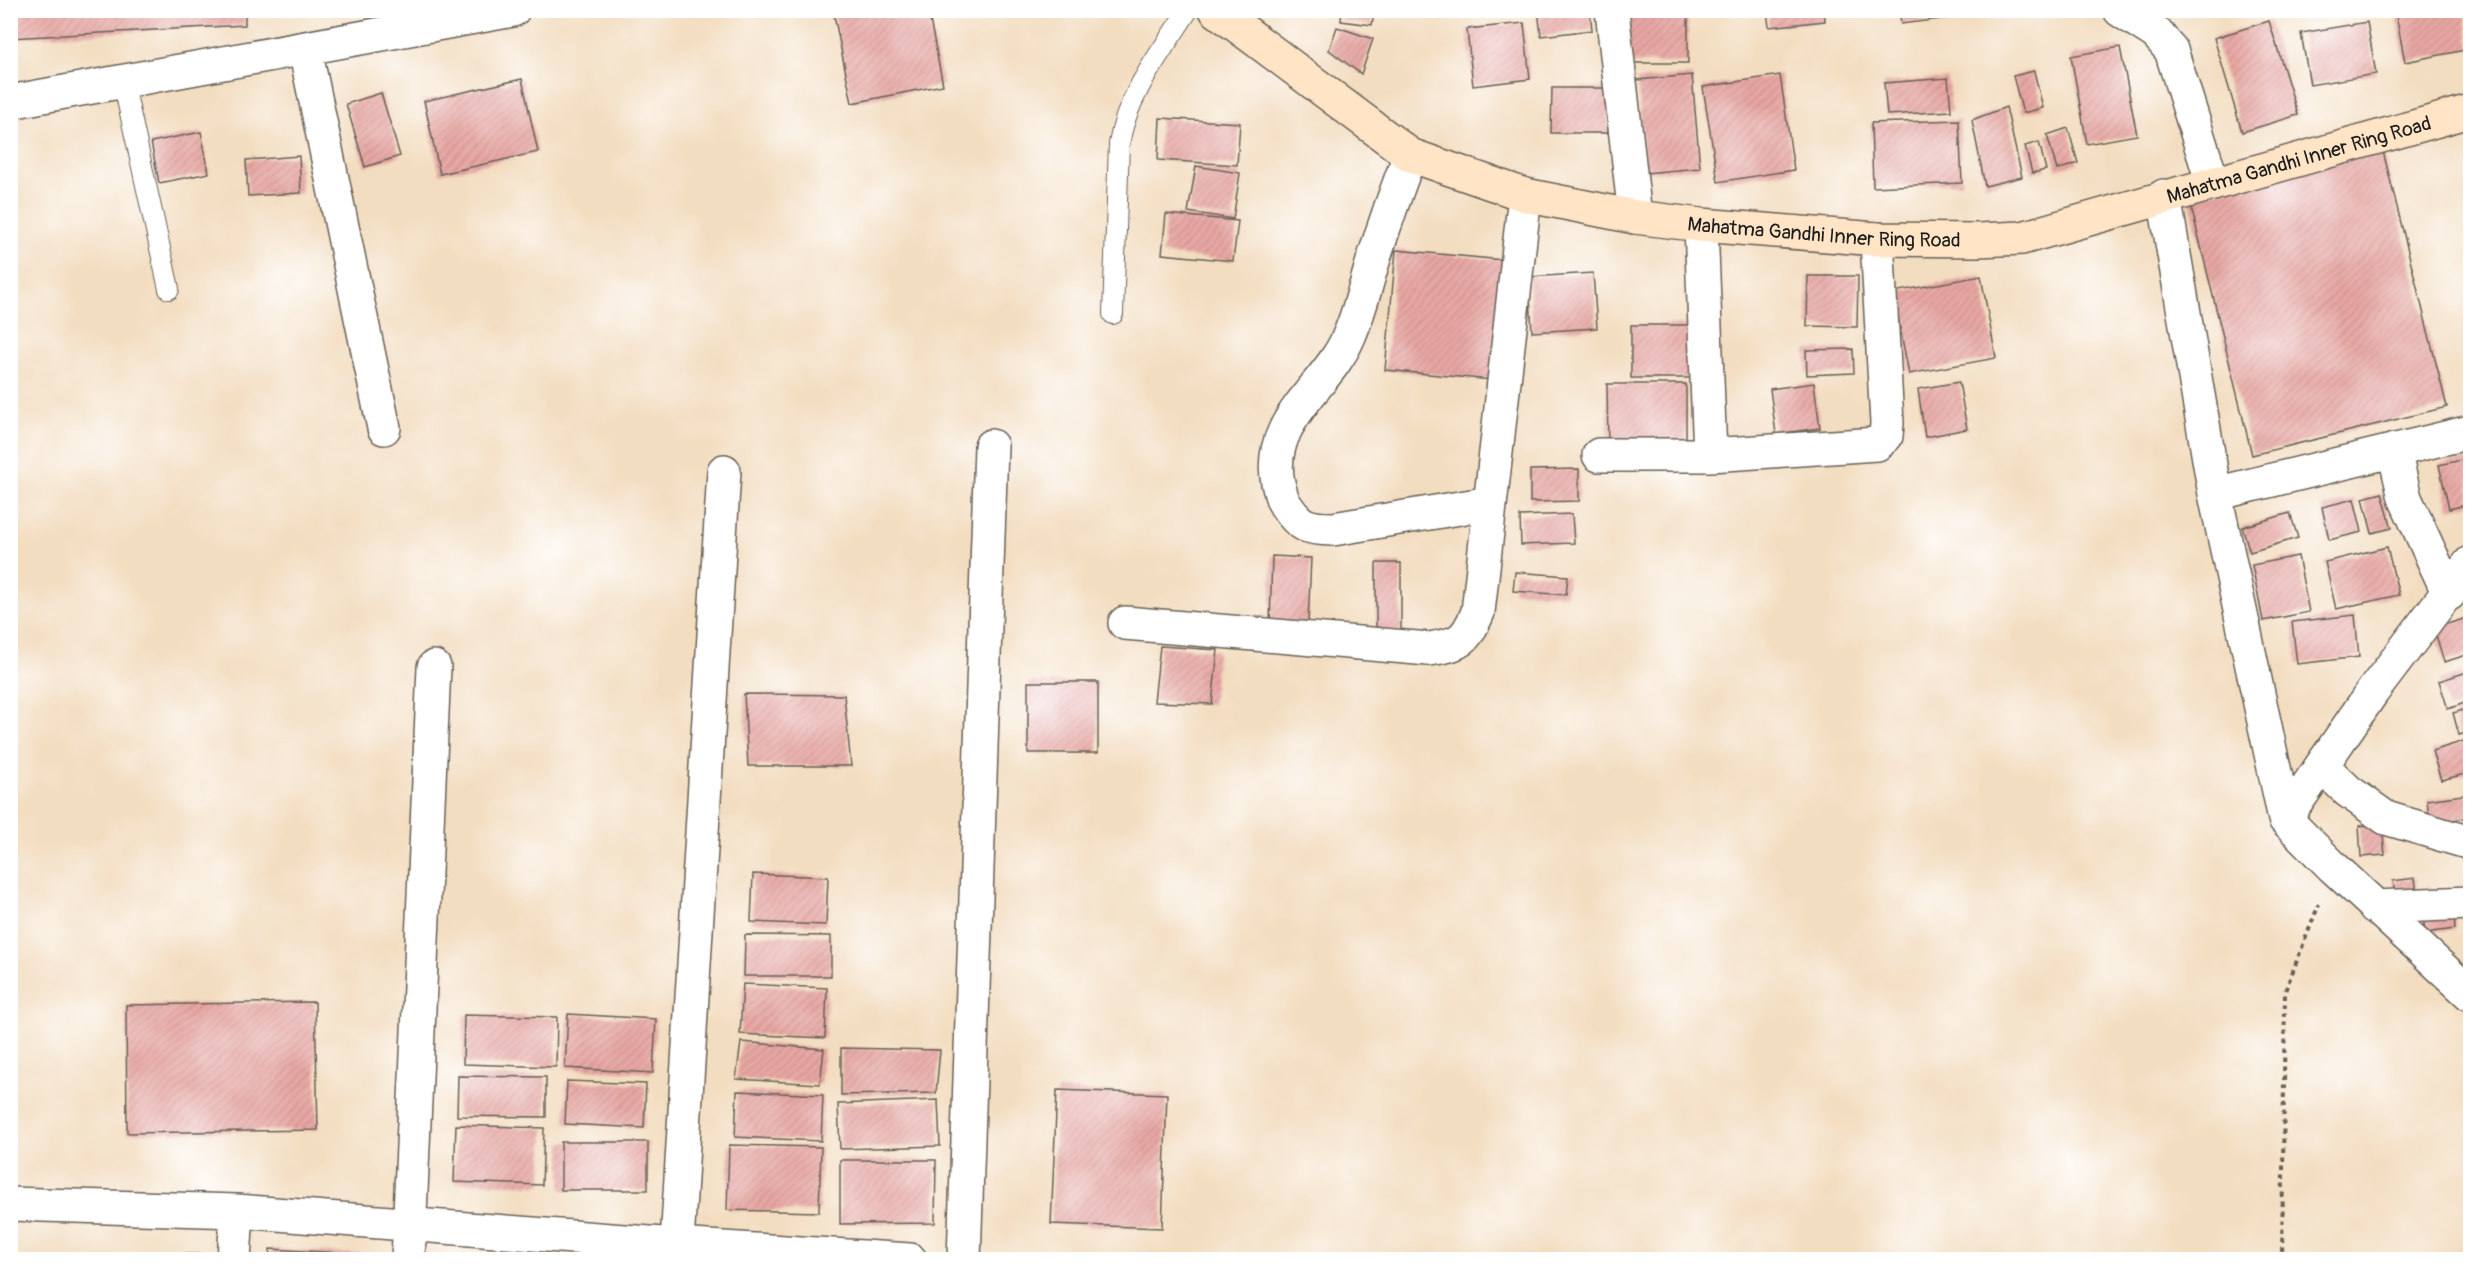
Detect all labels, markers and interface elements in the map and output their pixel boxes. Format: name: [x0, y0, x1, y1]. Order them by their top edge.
street label: Mahatma Gandhi Inner Ring Road: [2164, 111, 2434, 209]
street label: Mahatma Gandhi Inner Ring Road: [1686, 211, 1961, 253]

